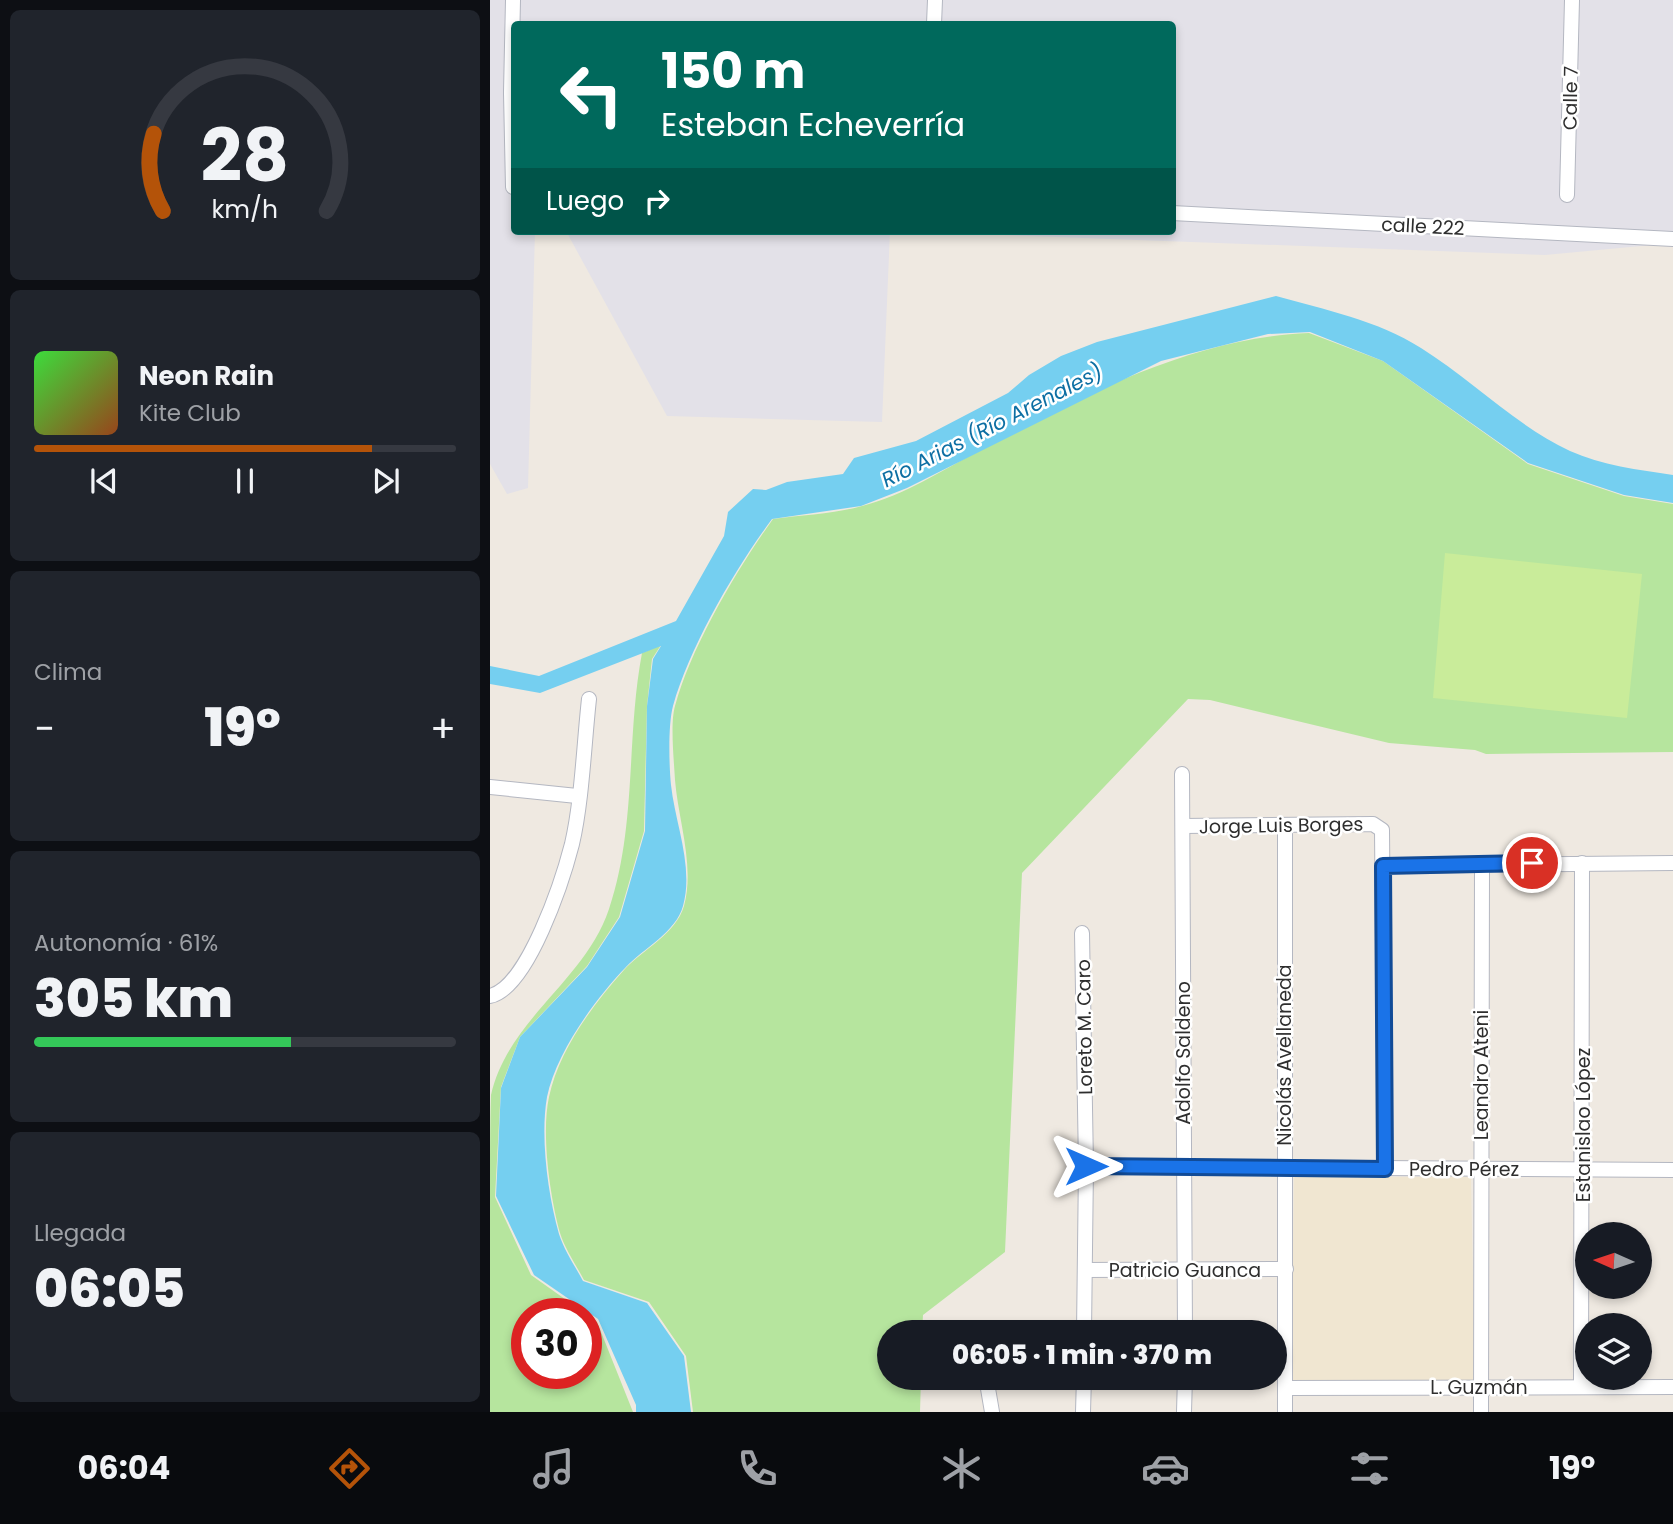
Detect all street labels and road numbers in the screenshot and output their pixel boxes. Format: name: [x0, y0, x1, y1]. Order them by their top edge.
street label: Calle 7: [1556, 66, 1585, 130]
street label: calle 222: [1381, 211, 1465, 242]
street label: Jorge Luis Borges: [1199, 811, 1363, 840]
street label: Loreto M. Caro: [1070, 959, 1099, 1095]
street label: Nicolás Avellaneda: [1271, 964, 1298, 1146]
street label: Adolfo Saldeno: [1170, 981, 1197, 1125]
street label: Leandro Ateni: [1468, 1010, 1495, 1140]
street label: Estanislao López: [1570, 1048, 1597, 1202]
street label: Pedro Pérez: [1409, 1156, 1519, 1183]
street label: Patricio Guanca: [1109, 1257, 1261, 1284]
street label: L. Guzmán: [1430, 1374, 1528, 1401]

